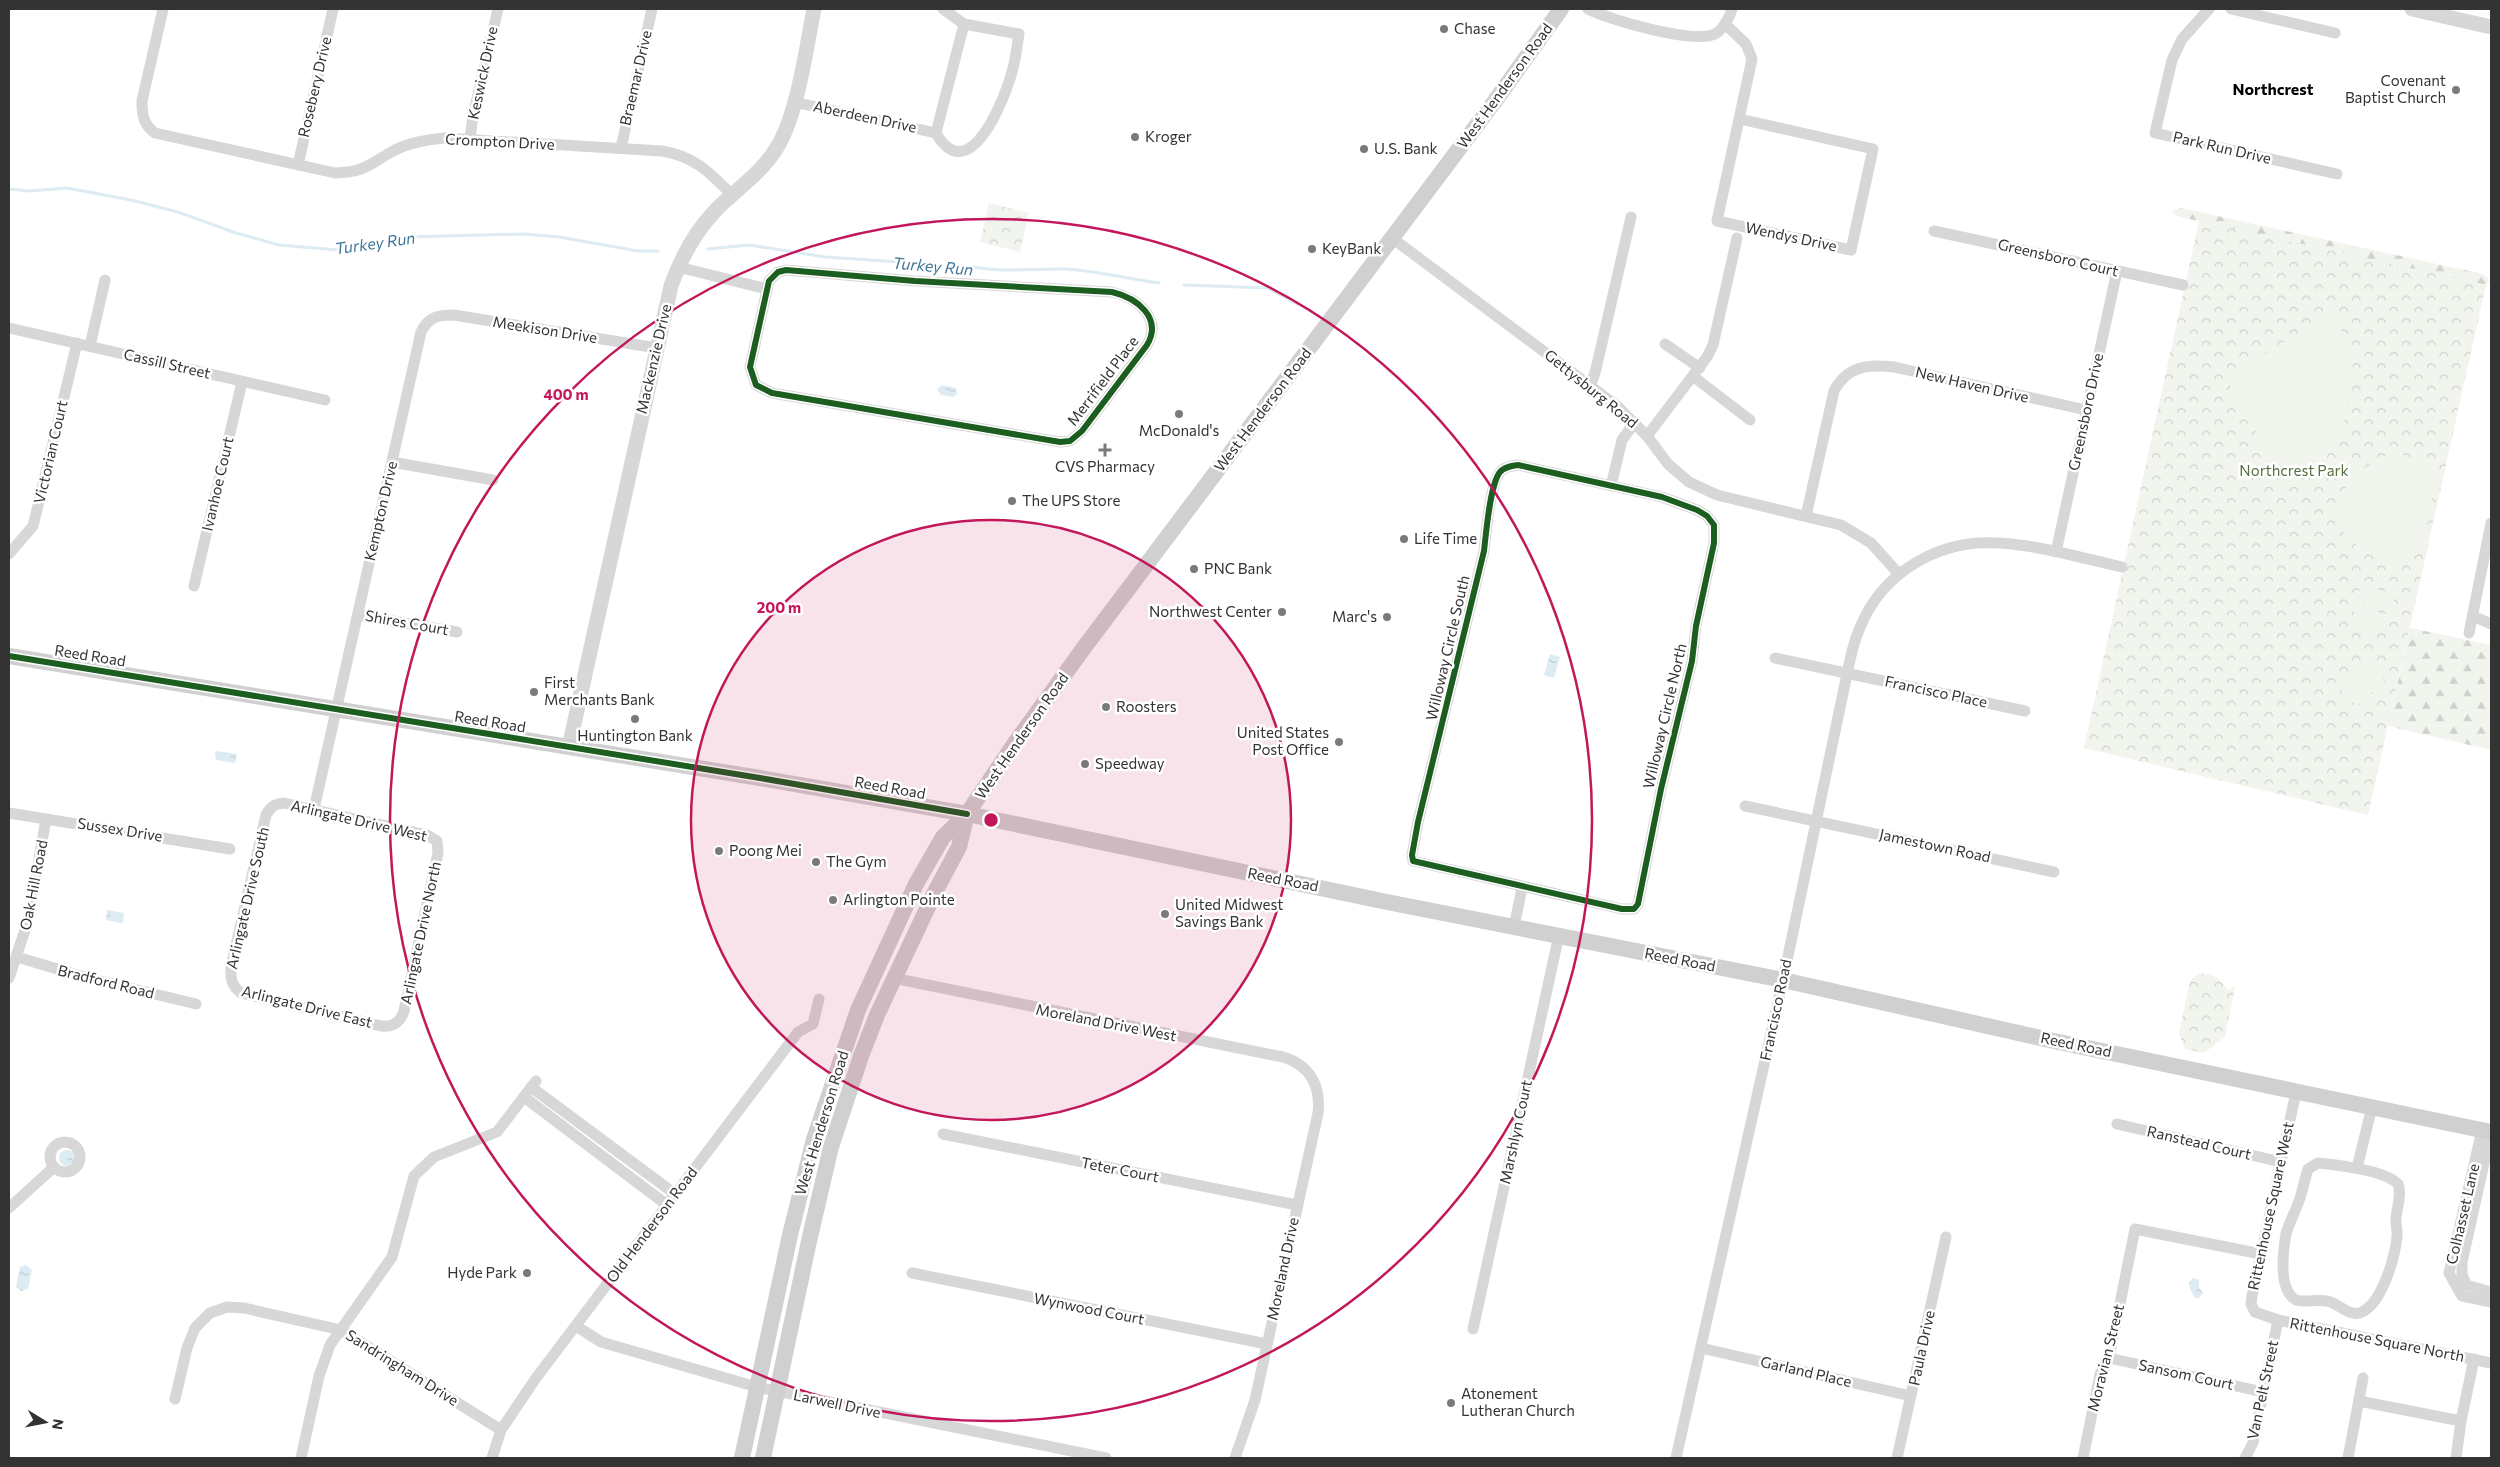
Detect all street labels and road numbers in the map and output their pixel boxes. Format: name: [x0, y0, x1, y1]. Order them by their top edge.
street label: West Henderson Road: [1453, 19, 1556, 152]
street label: Keswick Drive: [463, 25, 501, 121]
street label: Braemar Drive: [615, 28, 655, 127]
street label: Rosebery Drive: [294, 35, 334, 139]
street label: Aberdeen Drive: [812, 96, 919, 136]
street label: Park Run Drive: [2171, 127, 2273, 167]
street label: Crompton Drive: [445, 129, 555, 153]
street label: Wendys Drive: [1744, 218, 1839, 255]
street label: Greensboro Court: [1996, 234, 2120, 280]
street label: Mackenzie Drive: [632, 302, 674, 415]
street label: Meekison Drive: [492, 312, 599, 346]
street label: Merrifield Place: [1063, 332, 1142, 429]
street label: Cassill Street: [122, 344, 212, 382]
street label: West Henderson Road: [1210, 344, 1315, 475]
street label: Gettysburg Road: [1541, 345, 1642, 431]
street label: Greensboro Drive: [2064, 351, 2106, 472]
street label: New Haven Drive: [1914, 362, 2031, 406]
street label: Victorian Court: [29, 398, 71, 505]
street label: Ivanhoe Court: [197, 435, 237, 533]
street label: Kempton Drive: [360, 459, 400, 563]
street label: Willoway Circle South: [1422, 573, 1472, 722]
street label: Shires Court: [364, 606, 450, 638]
street label: Reed Road: [53, 640, 127, 670]
street label: Willoway Circle North: [1639, 641, 1690, 790]
street label: West Henderson Road: [971, 669, 1072, 802]
street label: Francisco Place: [1883, 671, 1989, 711]
street label: Reed Road: [453, 706, 527, 736]
street label: Reed Road: [853, 772, 927, 802]
street label: Arlingate Drive West: [289, 796, 429, 844]
street label: Sussex Drive: [76, 813, 164, 845]
street label: Jamestown Road: [1878, 824, 1992, 866]
street label: Arlingate Drive South: [222, 825, 272, 971]
street label: Oak Hill Road: [15, 838, 51, 932]
street label: Arlingate Drive North: [396, 860, 444, 1006]
street label: Reed Road: [1246, 863, 1320, 895]
street label: Reed Road: [1643, 943, 1717, 975]
street label: Francisco Road: [1756, 958, 1795, 1062]
street label: Bradford Road: [56, 960, 156, 1002]
street label: Arlingate Drive East: [240, 981, 374, 1031]
street label: Moreland Drive West: [1034, 1000, 1178, 1044]
street label: Reed Road: [2039, 1028, 2113, 1060]
street label: West Henderson Road: [790, 1048, 852, 1197]
street label: Marshlyn Court: [1495, 1078, 1535, 1186]
street label: Rittenhouse Square West: [2243, 1120, 2297, 1292]
street label: Ranstead Court: [2145, 1121, 2253, 1163]
street label: Teter Court: [1080, 1153, 1161, 1185]
street label: Colhasset Lane: [2442, 1162, 2482, 1266]
street label: Old Henderson Road: [602, 1163, 701, 1286]
street label: Moreland Drive: [1262, 1216, 1302, 1322]
street label: Wynwood Court: [1033, 1289, 1146, 1328]
street label: Moravian Street: [2083, 1302, 2127, 1413]
street label: Paula Drive: [1904, 1308, 1938, 1387]
street label: Rittenhouse Square North: [2288, 1313, 2466, 1365]
street label: Sandringham Drive: [343, 1325, 462, 1409]
street label: Van Pelt Street: [2243, 1338, 2281, 1441]
street label: Garland Place: [1759, 1352, 1854, 1390]
street label: Sansom Court: [2137, 1355, 2235, 1393]
street label: Larwell Drive: [792, 1385, 883, 1421]

